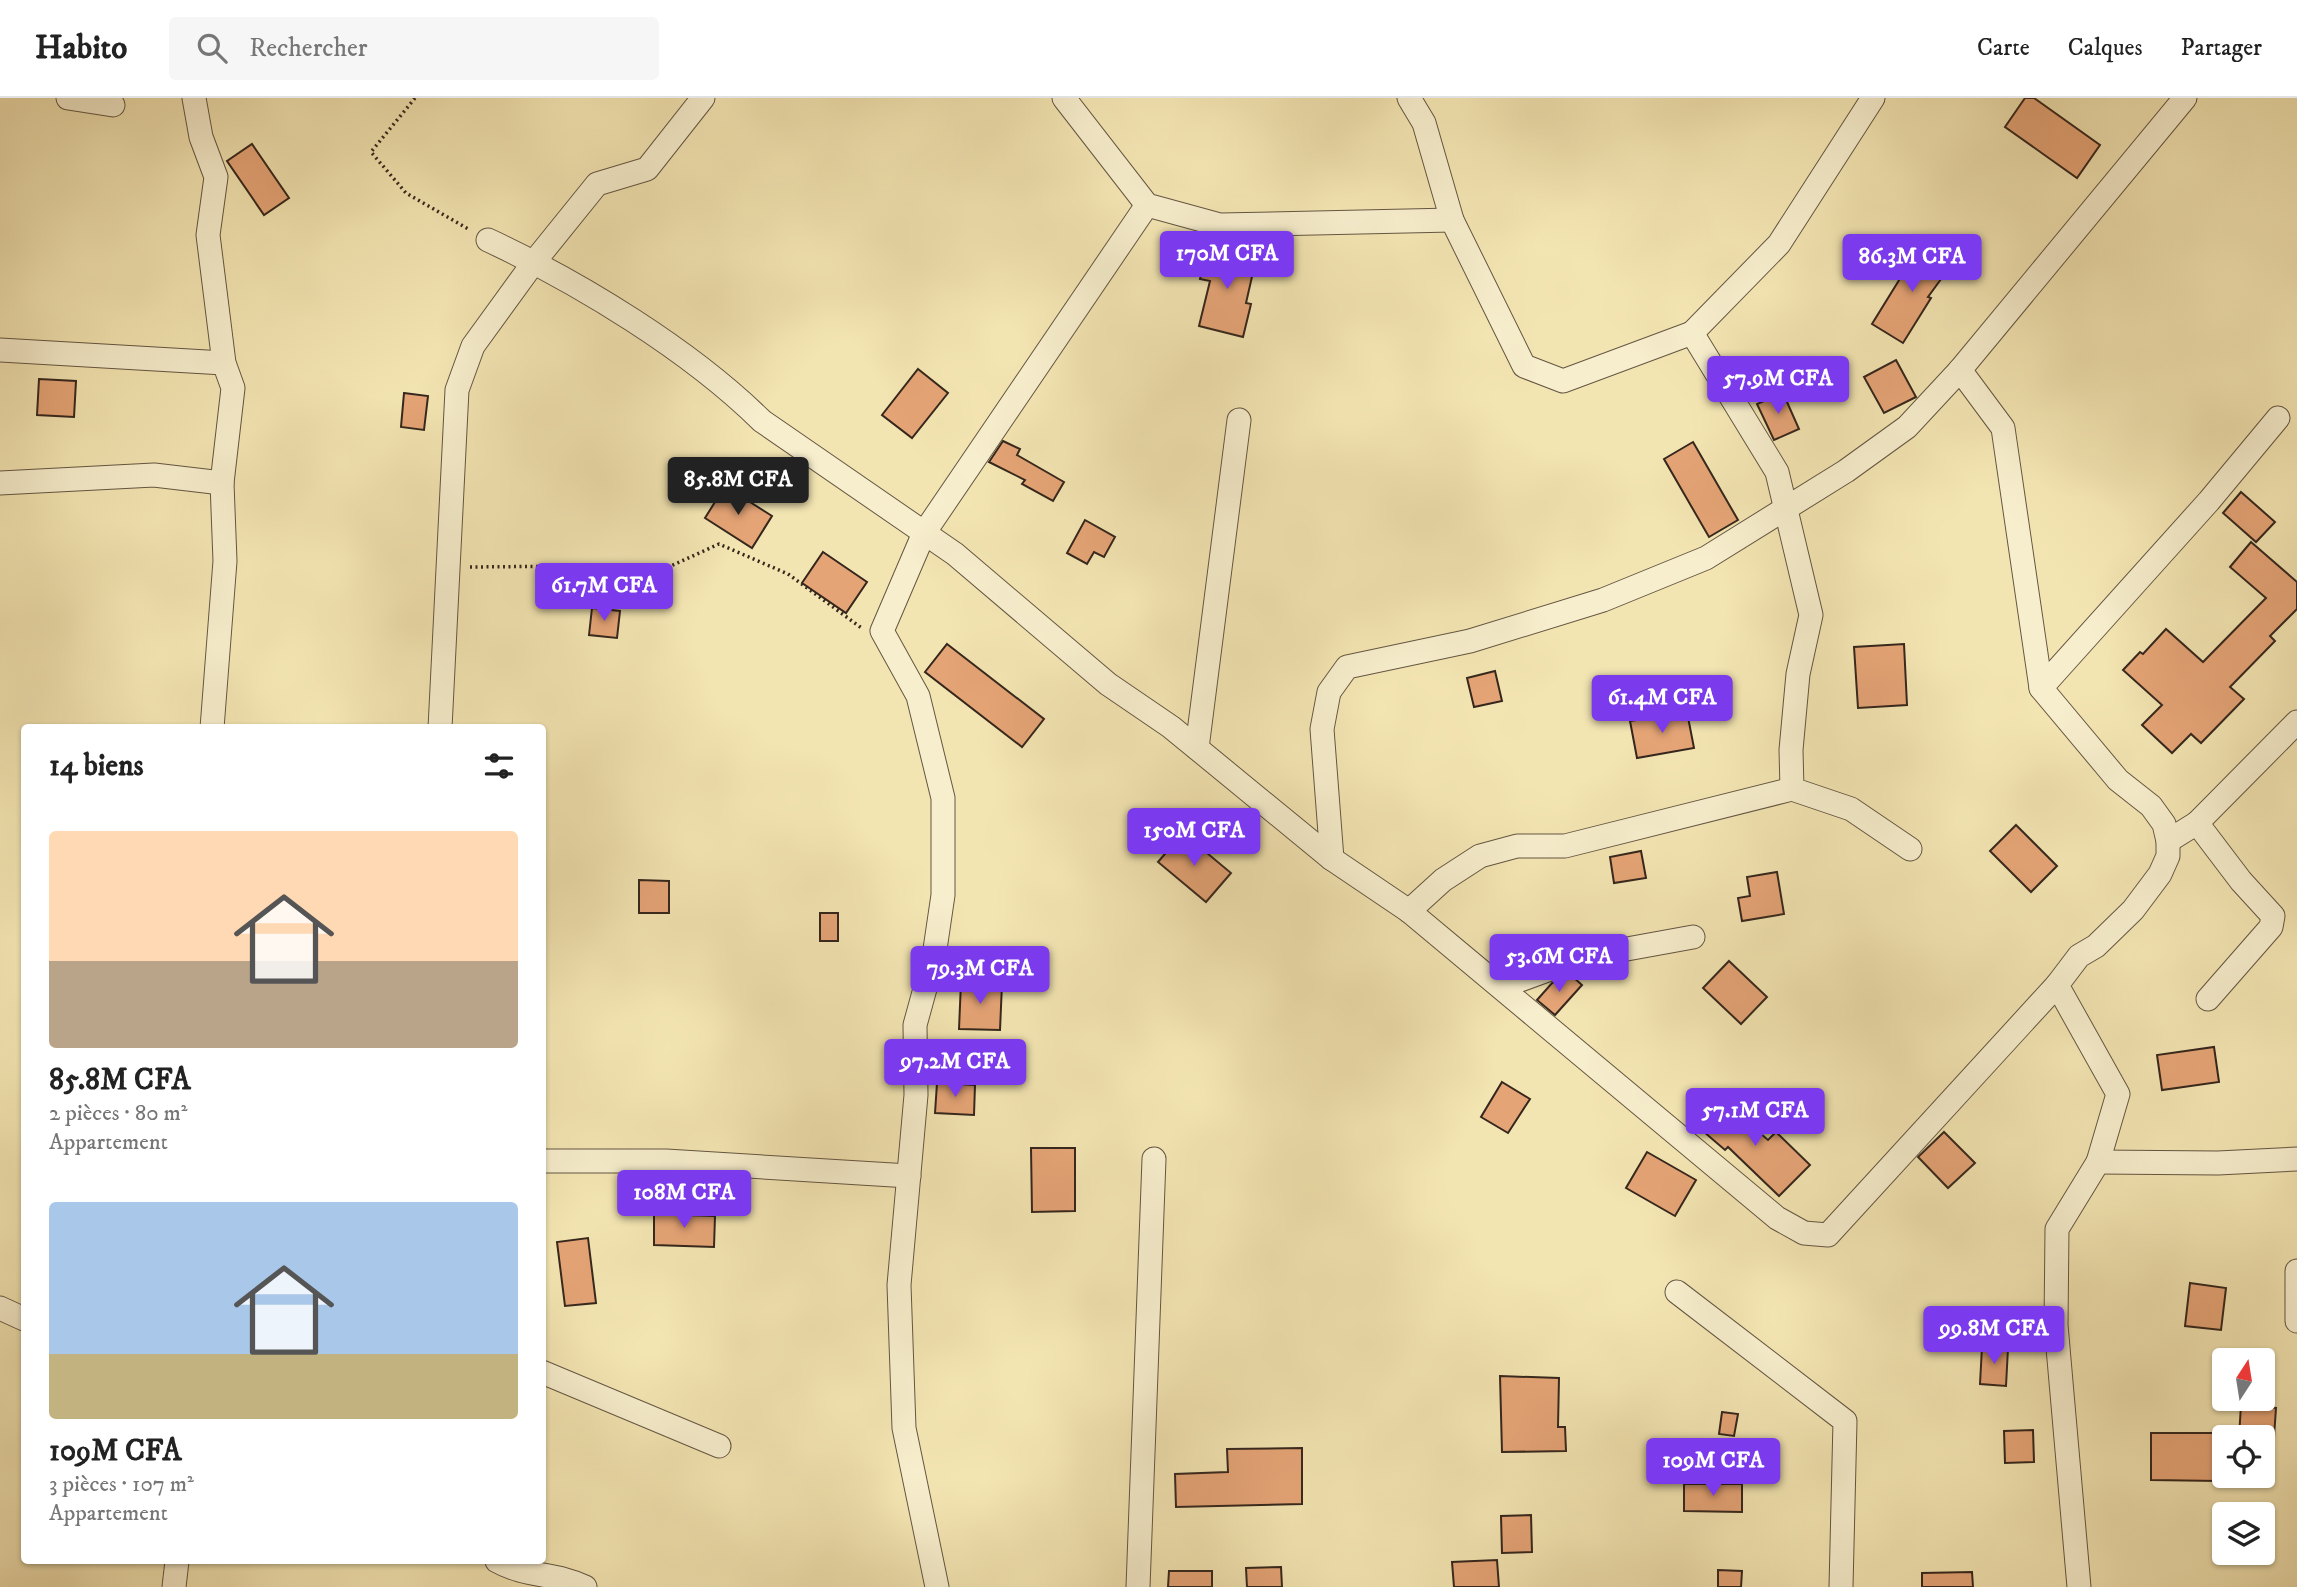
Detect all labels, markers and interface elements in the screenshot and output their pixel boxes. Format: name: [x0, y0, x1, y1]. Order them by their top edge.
search box: [169, 17, 659, 80]
text: Habito: [35, 28, 127, 69]
icon: search: [193, 29, 231, 67]
text: Rechercher: [249, 32, 367, 65]
text: Carte: [1977, 33, 2030, 63]
text: Calques: [2068, 33, 2143, 63]
text: Partager: [2181, 33, 2262, 63]
pin: 170M CFA: [1155, 232, 1299, 291]
pin: 86.3M CFA: [1832, 234, 1992, 294]
text: 170M CFA: [1176, 239, 1278, 268]
text: 86.3M CFA: [1859, 242, 1965, 271]
pin: 57.9M CFA: [1698, 356, 1858, 416]
text: 57.9M CFA: [1723, 364, 1833, 393]
pin: 85.8M CFA: [658, 458, 818, 517]
text: 85.8M CFA: [684, 465, 792, 494]
pin: 61.7M CFA: [524, 564, 684, 623]
text: 61.7M CFA: [551, 571, 657, 600]
pin: 61.4M CFA: [1582, 676, 1742, 735]
text: 61.4M CFA: [1608, 683, 1716, 712]
icon: filters: [480, 747, 518, 785]
text: 14 biens: [49, 748, 144, 785]
pin: 150M CFA: [1122, 808, 1266, 868]
text: 150M CFA: [1143, 816, 1245, 845]
icon: home: [221, 876, 347, 1002]
pin: 53.6M CFA: [1479, 934, 1639, 994]
text: 53.6M CFA: [1506, 942, 1612, 971]
pin: 79.3M CFA: [900, 946, 1060, 1006]
text: 79.3M CFA: [927, 954, 1033, 983]
pin: 97.2M CFA: [875, 1040, 1035, 1099]
text: 97.2M CFA: [900, 1047, 1010, 1076]
text: 85.8M CFA: [49, 1062, 191, 1099]
pin: 57.1M CFA: [1675, 1088, 1835, 1148]
text: 57.1M CFA: [1702, 1096, 1808, 1125]
text: 2 pièces · 80 m²: [49, 1099, 188, 1128]
text: Appartement: [49, 1128, 168, 1157]
pin: 108M CFA: [612, 1170, 756, 1230]
text: 108M CFA: [633, 1178, 735, 1207]
icon: home: [221, 1247, 347, 1373]
pin: 99.8M CFA: [1914, 1306, 2074, 1366]
text: 99.8M CFA: [1939, 1314, 2049, 1343]
north arrow: [2212, 1348, 2275, 1410]
map controls: [2212, 1348, 2275, 1565]
button: locate: [2212, 1425, 2275, 1488]
text: 109M CFA: [49, 1433, 182, 1470]
pin: 109M CFA: [1641, 1438, 1785, 1498]
text: 109M CFA: [1662, 1446, 1764, 1475]
text: 3 pièces · 107 m²: [49, 1470, 194, 1499]
text: Appartement: [49, 1499, 168, 1528]
button: layers: [2212, 1502, 2275, 1565]

